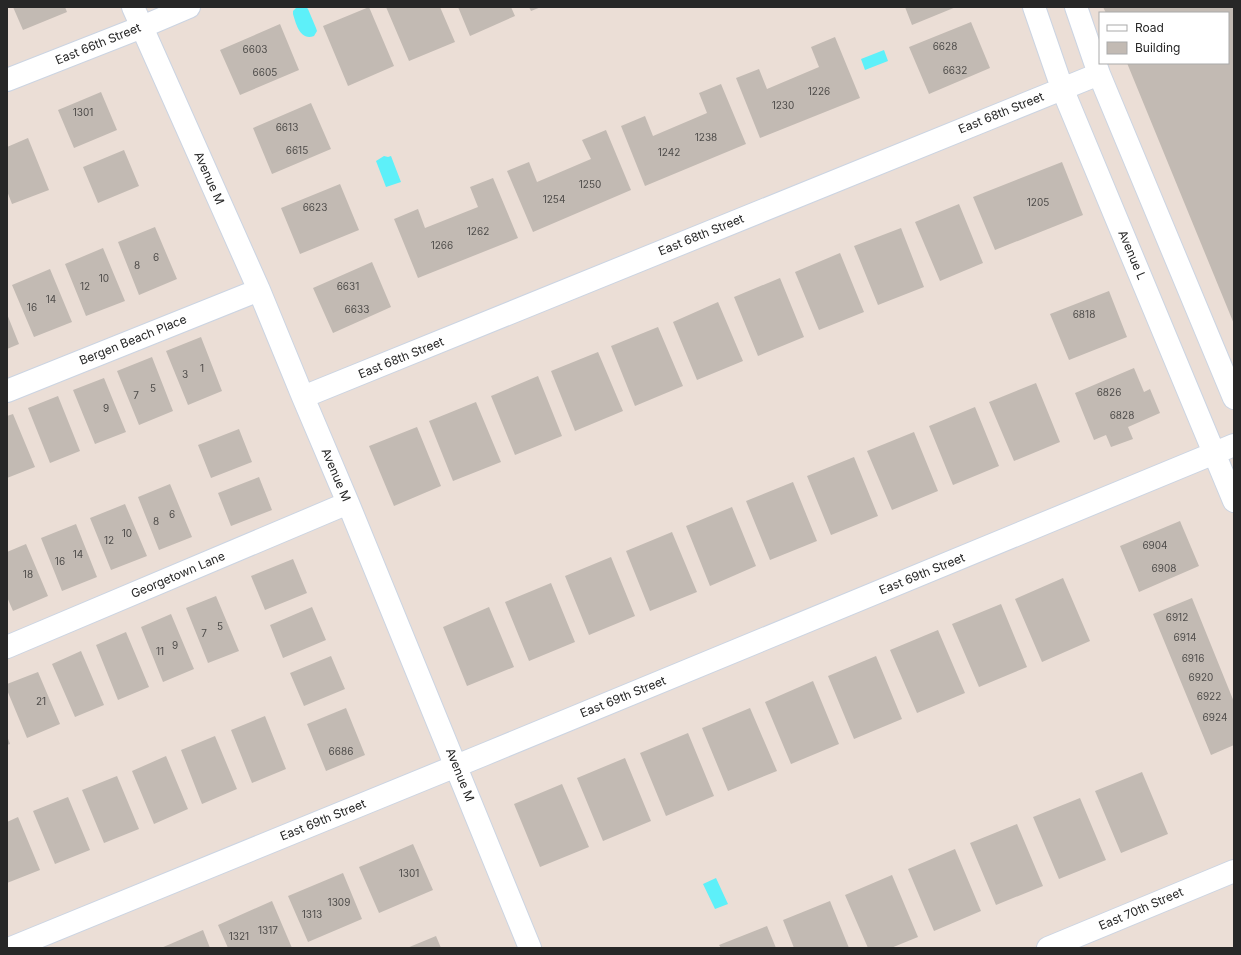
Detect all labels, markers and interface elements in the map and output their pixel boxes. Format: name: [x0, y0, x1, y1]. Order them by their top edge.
legend: [1099, 12, 1229, 64]
street label: East 66th Street: [53, 20, 143, 67]
text: Road: [1135, 20, 1164, 35]
house number: 6628: [933, 40, 957, 52]
text: Building: [1135, 40, 1180, 55]
house number: 6603: [243, 43, 267, 55]
house number: 6632: [943, 64, 967, 76]
house number: 6605: [253, 66, 277, 78]
house number: 1226: [808, 85, 830, 97]
street label: East 68th Street: [956, 89, 1046, 136]
house number: 1230: [772, 99, 794, 111]
house number: 1301: [73, 106, 93, 118]
house number: 6613: [276, 121, 298, 133]
house number: 1238: [695, 131, 717, 143]
house number: 6615: [286, 144, 308, 156]
house number: 1242: [658, 146, 680, 158]
street label: Avenue M: [191, 149, 228, 207]
house number: 1250: [579, 178, 601, 190]
house number: 1254: [543, 193, 565, 205]
house number: 1205: [1027, 196, 1049, 208]
house number: 6623: [303, 201, 327, 213]
street label: East 68th Street: [656, 211, 746, 258]
house number: 1262: [467, 225, 489, 237]
street label: Avenue L: [1115, 228, 1150, 282]
house number: 1266: [431, 239, 453, 251]
house number: 6: [153, 251, 159, 263]
house number: 8: [134, 259, 140, 271]
house number: 10: [99, 272, 109, 284]
house number: 12: [80, 280, 90, 292]
house number: 6631: [337, 280, 359, 292]
house number: 14: [46, 293, 56, 305]
house number: 16: [27, 301, 37, 313]
house number: 6633: [345, 303, 369, 315]
house number: 6818: [1073, 308, 1095, 320]
street label: Bergen Beach Place: [77, 311, 189, 368]
street label: East 68th Street: [356, 334, 446, 381]
house number: 1: [200, 362, 204, 374]
house number: 3: [182, 368, 188, 380]
house number: 5: [150, 382, 156, 394]
house number: 6826: [1097, 386, 1121, 398]
house number: 7: [133, 389, 139, 401]
house number: 9: [103, 402, 109, 414]
house number: 6828: [1110, 409, 1134, 421]
street label: Avenue M: [319, 446, 354, 504]
house number: 6: [169, 508, 175, 520]
house number: 8: [153, 515, 159, 527]
house number: 10: [122, 527, 132, 539]
house number: 12: [104, 534, 114, 546]
house number: 6904: [1142, 539, 1168, 551]
house number: 14: [73, 548, 83, 560]
street label: Georgetown Lane: [129, 548, 227, 601]
street label: East 69th Street: [877, 550, 967, 598]
house number: 16: [55, 555, 65, 567]
house number: 6908: [1152, 562, 1176, 574]
house number: 18: [23, 568, 33, 580]
house number: 6912: [1166, 611, 1188, 623]
house number: 5: [217, 620, 223, 632]
house number: 7: [201, 627, 207, 639]
house number: 6914: [1174, 631, 1196, 643]
house number: 9: [172, 639, 178, 651]
house number: 11: [156, 645, 164, 657]
house number: 6916: [1182, 652, 1204, 664]
house number: 6920: [1189, 671, 1213, 683]
street label: East 69th Street: [578, 673, 668, 721]
house number: 6922: [1197, 690, 1221, 702]
house number: 21: [36, 695, 46, 707]
house number: 6924: [1203, 711, 1227, 723]
house number: 6686: [329, 745, 353, 757]
street label: Avenue M: [443, 746, 478, 804]
street label: East 69th Street: [278, 796, 368, 844]
house number: 1301: [399, 867, 419, 879]
street label: East 70th Street: [1096, 884, 1185, 933]
house number: 1309: [328, 896, 350, 908]
house number: 1313: [302, 908, 322, 920]
house number: 1317: [258, 924, 278, 936]
house number: 1321: [229, 930, 249, 942]

